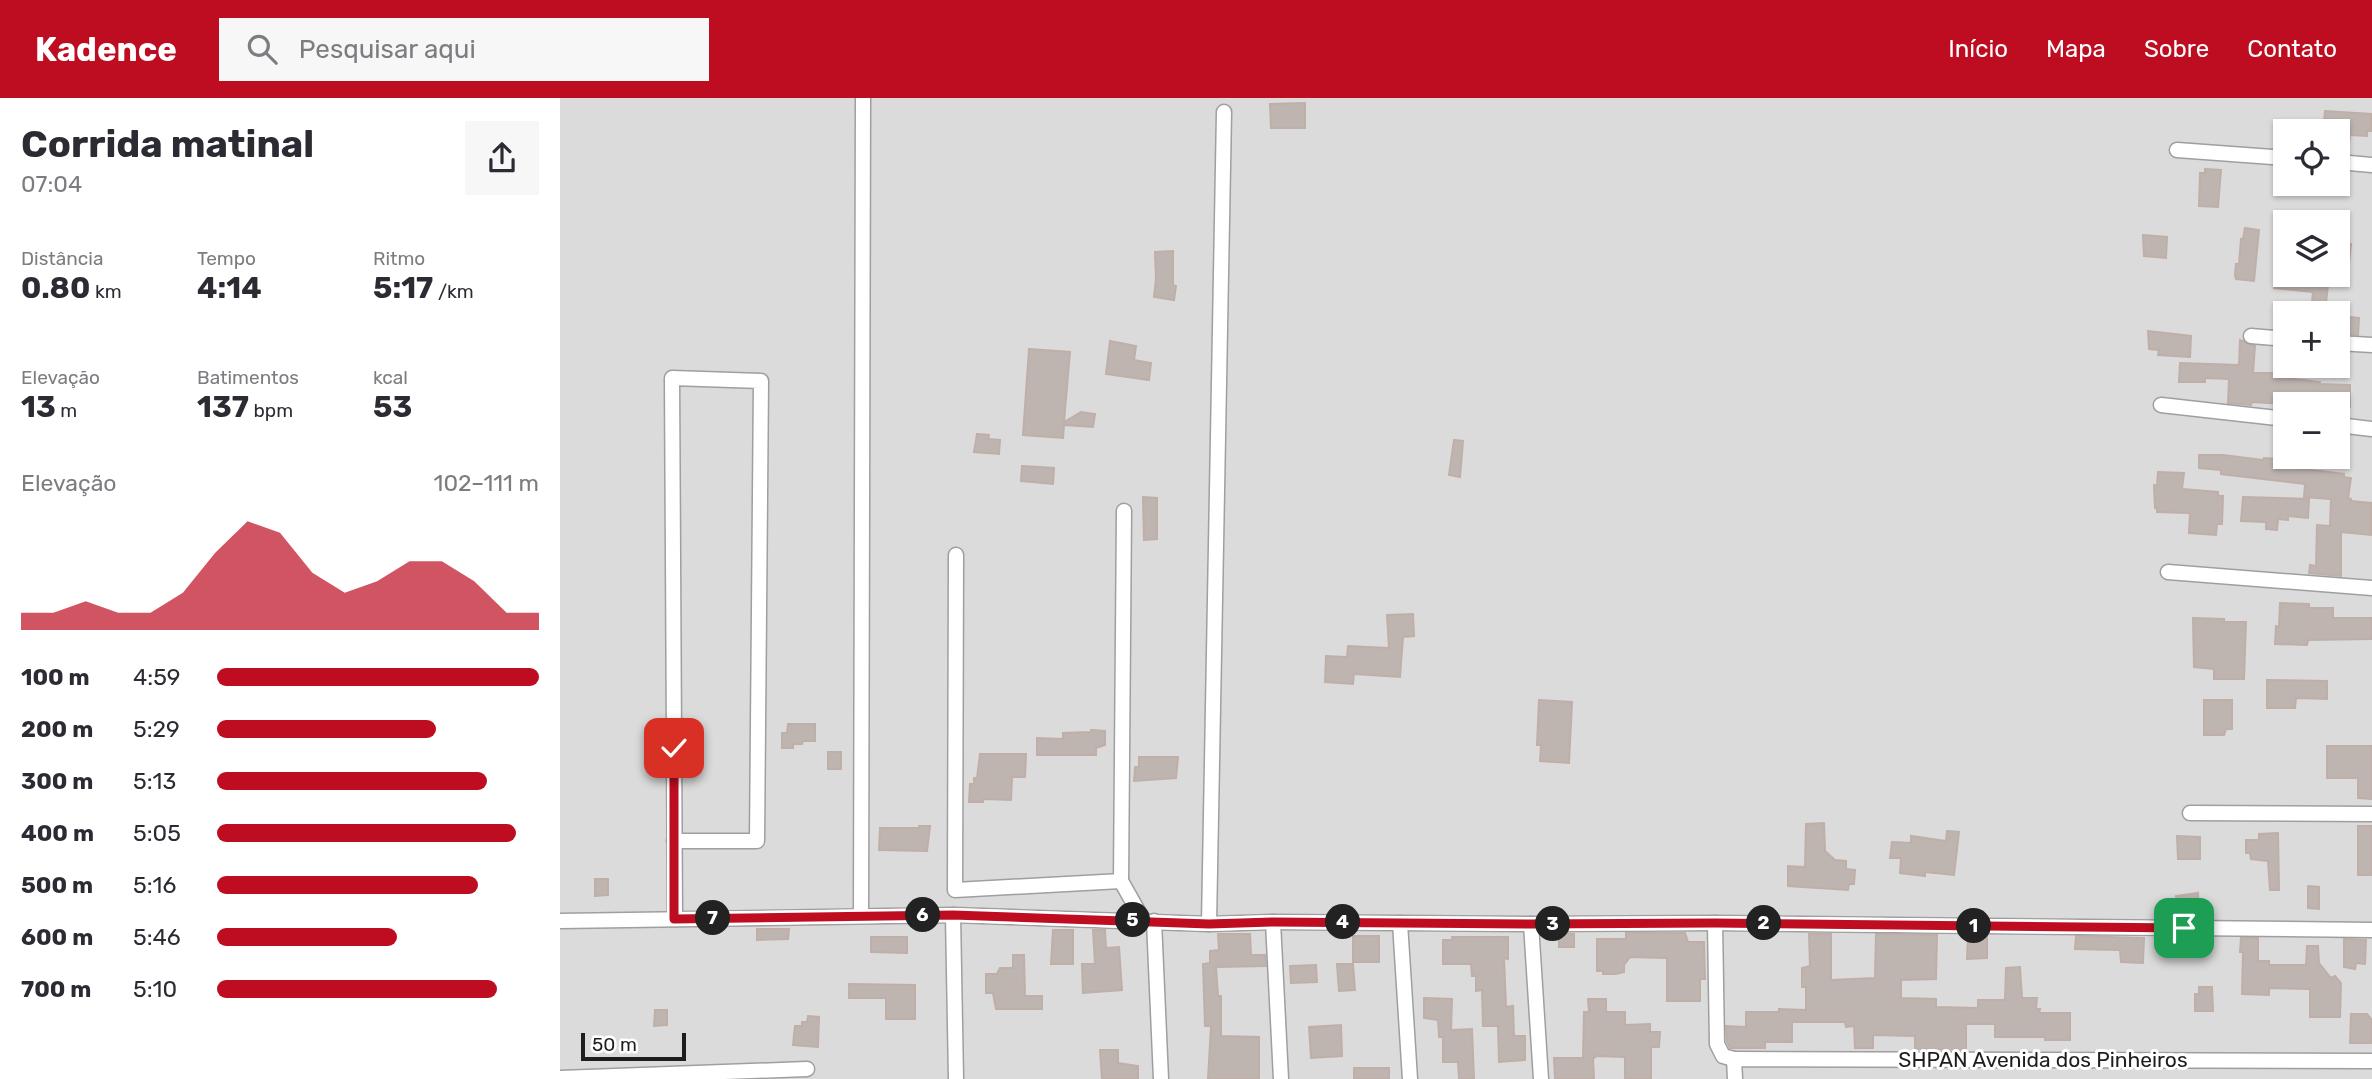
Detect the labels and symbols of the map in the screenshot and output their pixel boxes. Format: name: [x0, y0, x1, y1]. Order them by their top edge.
pin: [644, 718, 704, 778]
pin: 6: [906, 898, 940, 932]
pin: [2154, 898, 2214, 958]
pin: 7: [696, 900, 730, 936]
pin: 5: [1116, 902, 1150, 938]
pin: 4: [1326, 904, 1360, 940]
pin: 3: [1536, 906, 1570, 942]
pin: 2: [1746, 906, 1782, 940]
pin: 1: [1956, 908, 1992, 944]
scale bar: [581, 1030, 686, 1062]
street label: SHPAN Avenida dos Pinheiros: [1898, 1047, 2188, 1072]

